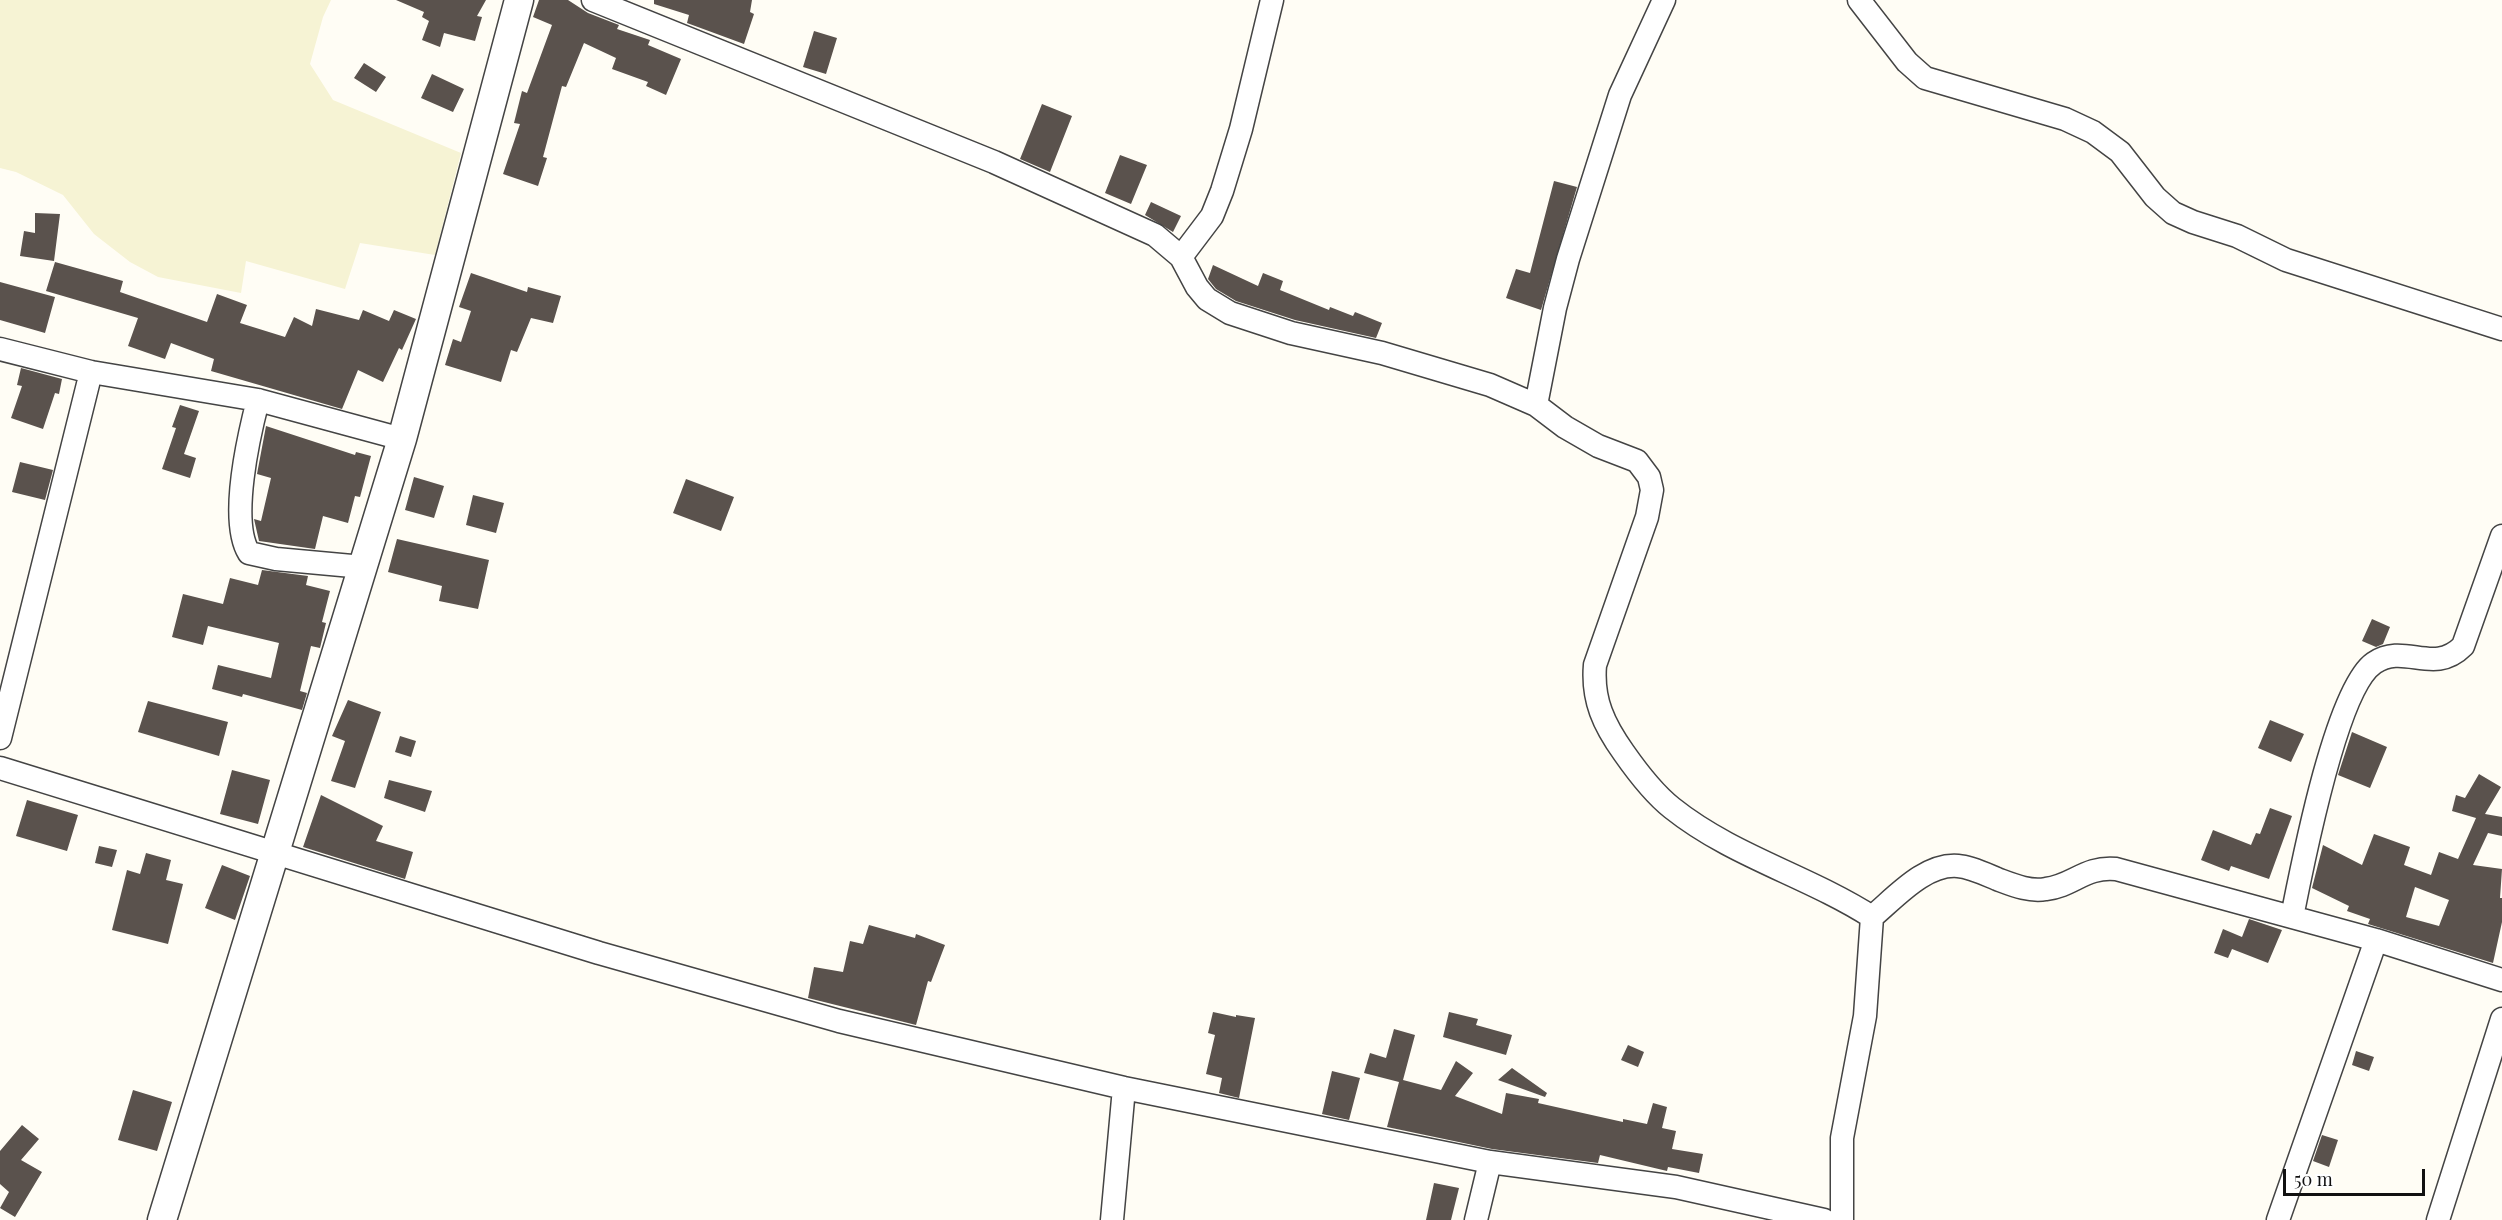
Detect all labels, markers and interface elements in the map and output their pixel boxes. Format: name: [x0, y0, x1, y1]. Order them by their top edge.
scale bar: [2286, 1157, 2428, 1195]
text: 50 m: [2294, 1167, 2333, 1191]

